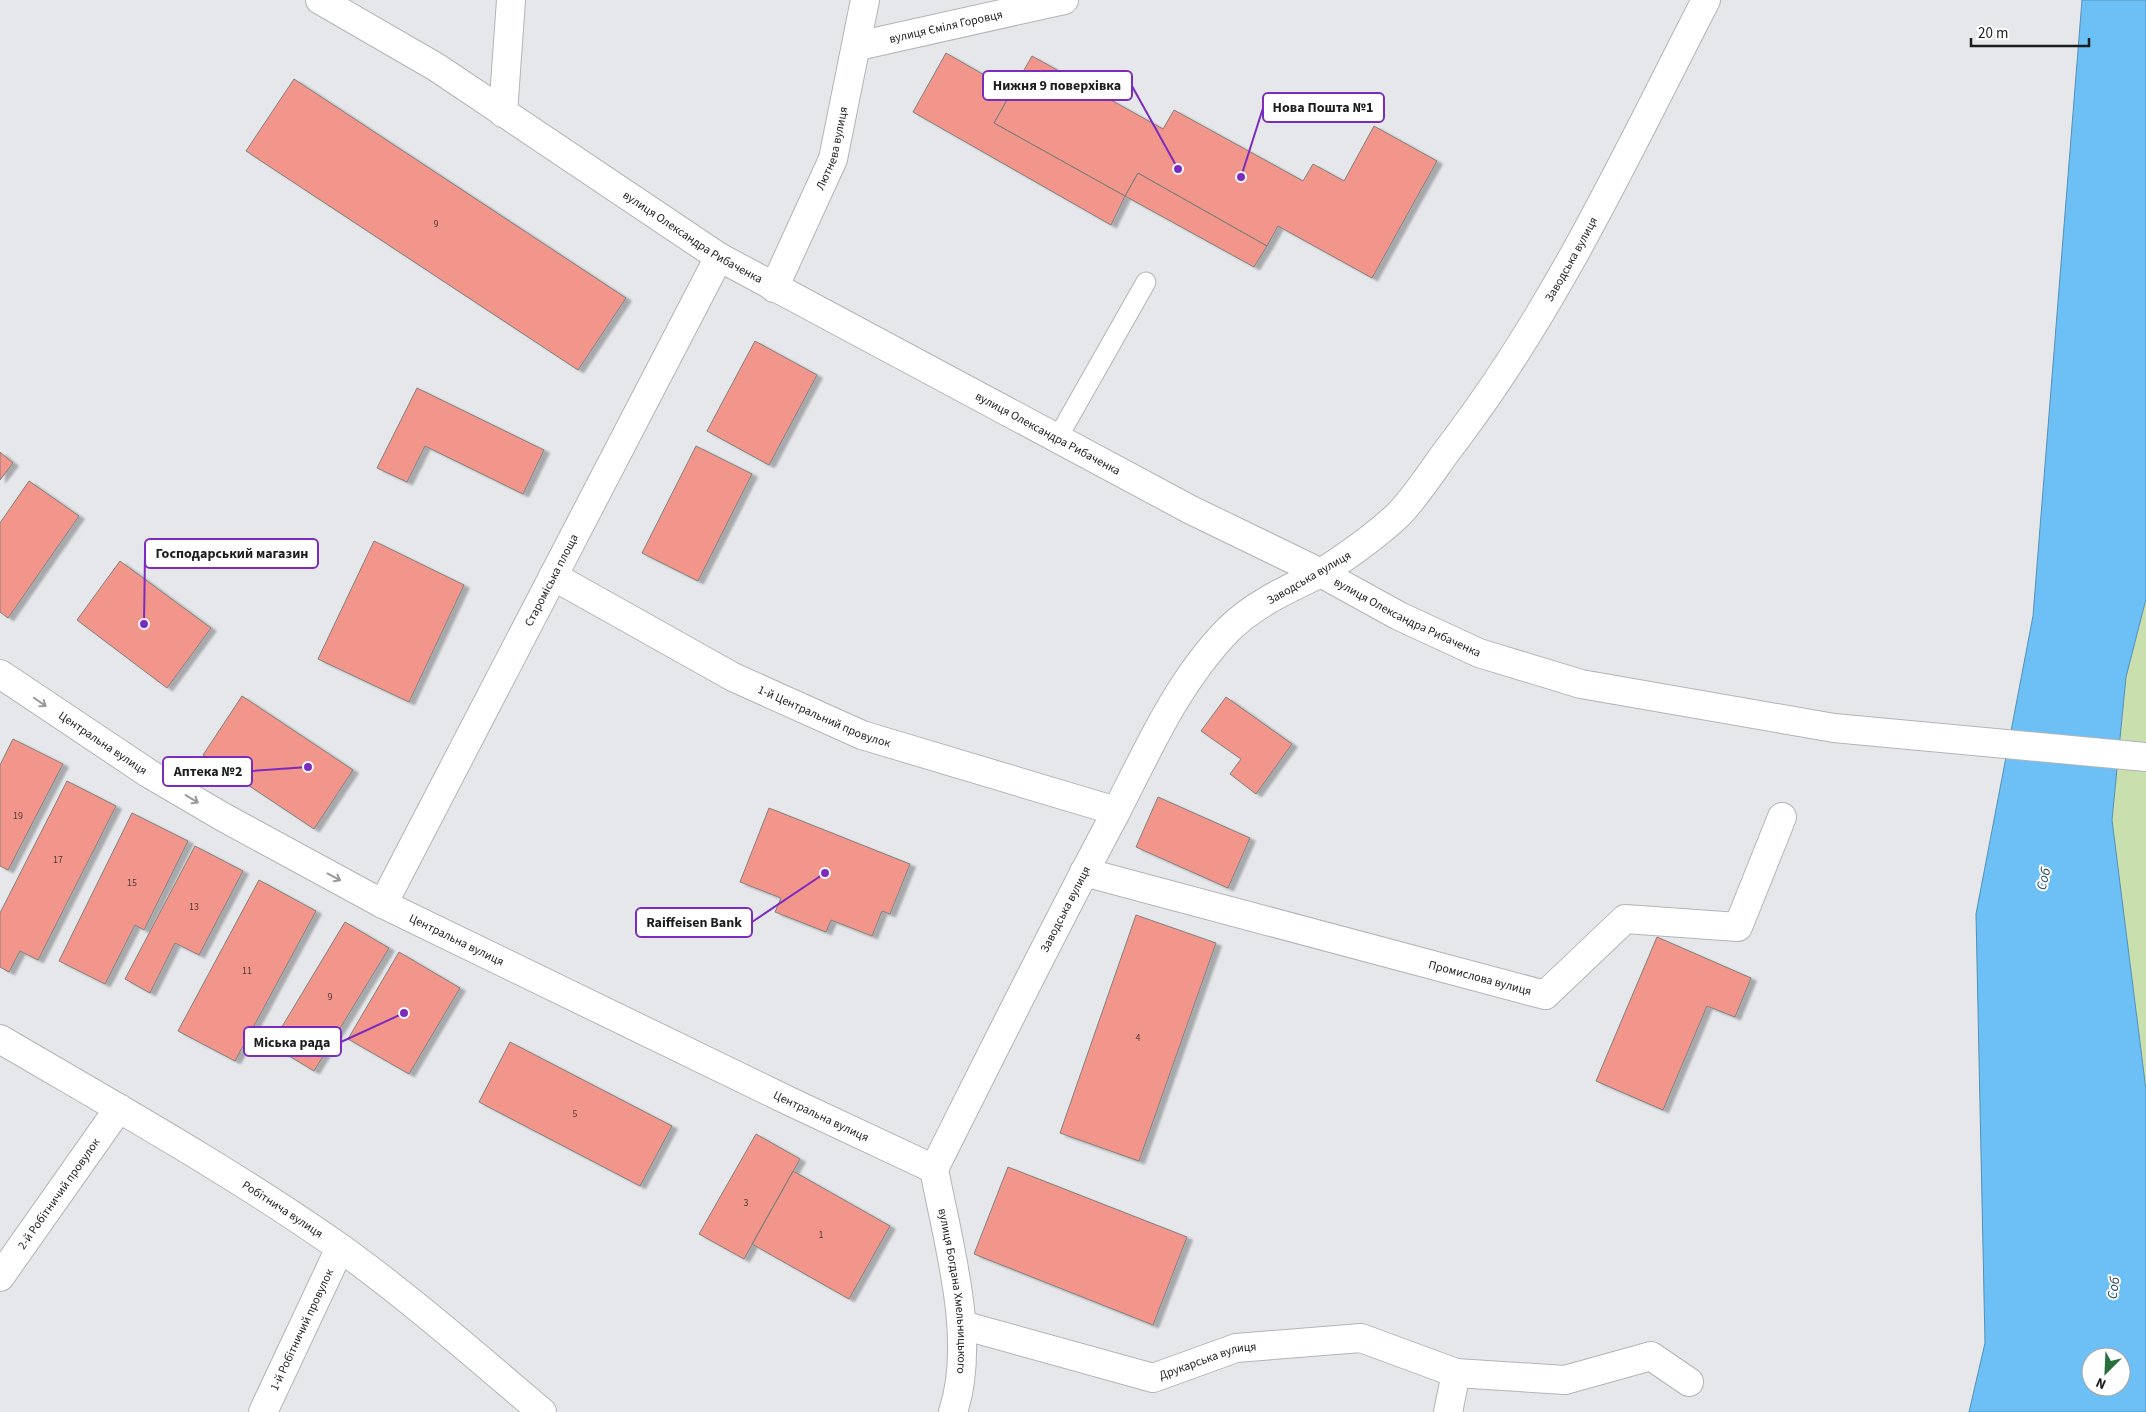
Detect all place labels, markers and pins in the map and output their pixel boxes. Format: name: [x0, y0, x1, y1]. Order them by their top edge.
callout: Нижня 9 поверхівка: [983, 71, 1132, 100]
callout: Нова Пошта №1: [1263, 93, 1384, 122]
callout: Господарський магазин: [145, 539, 318, 568]
callout: Аптека №2: [163, 757, 252, 786]
callout: Raiffeisen Bank: [636, 908, 752, 937]
callout: Міська рада: [244, 1027, 341, 1056]

